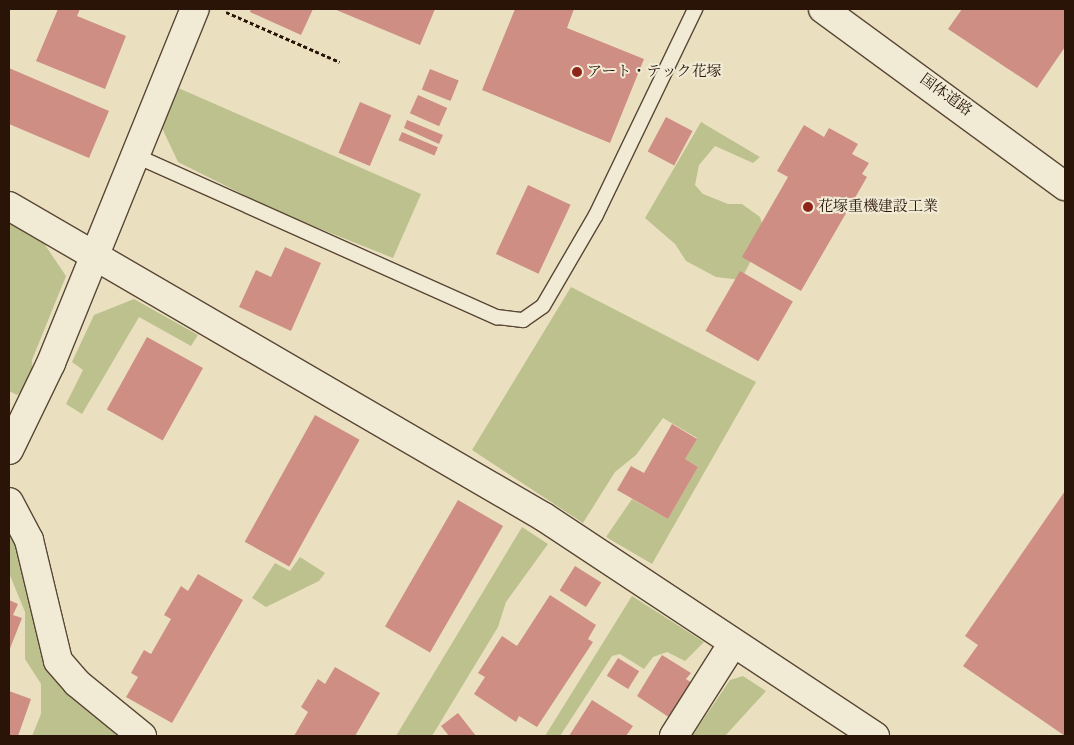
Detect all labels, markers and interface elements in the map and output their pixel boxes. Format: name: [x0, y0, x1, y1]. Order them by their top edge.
place label: アート・テック花塚: [587, 63, 722, 81]
marker: アート・テック花塚: [571, 66, 583, 78]
street label: 国体道路: [916, 70, 976, 120]
place label: 花塚重機建設工業: [818, 198, 938, 216]
marker: 花塚重機建設工業: [802, 201, 814, 213]

